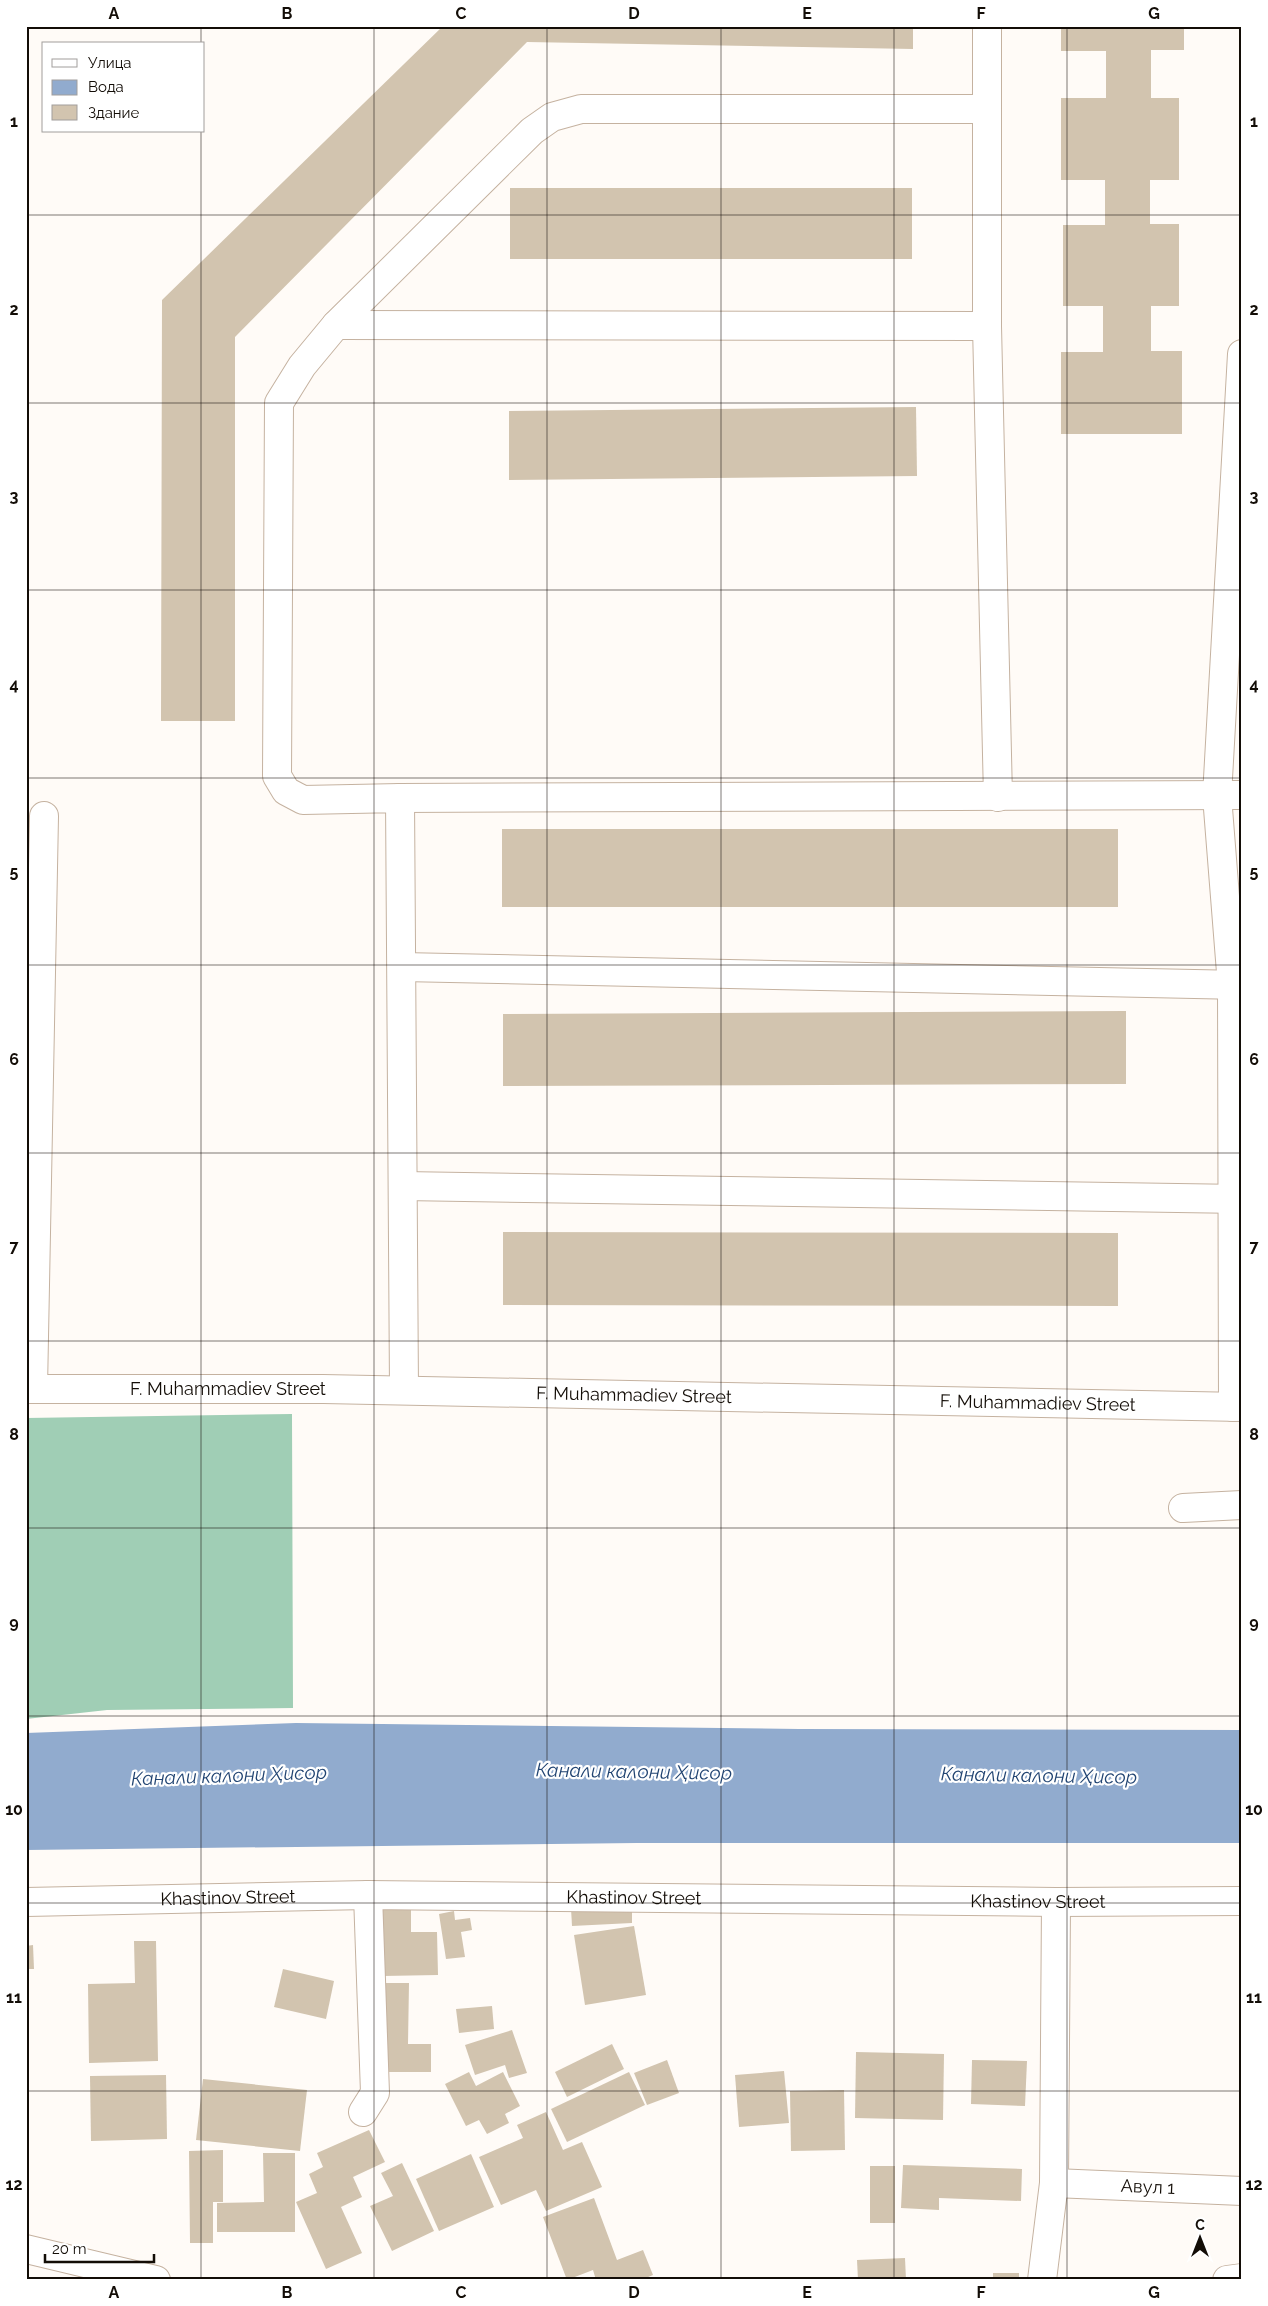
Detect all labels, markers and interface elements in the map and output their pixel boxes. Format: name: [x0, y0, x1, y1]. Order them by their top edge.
text: A: [109, 4, 120, 23]
text: B: [282, 4, 293, 23]
text: C: [456, 4, 467, 23]
text: D: [628, 4, 640, 23]
text: E: [802, 4, 812, 23]
text: F: [976, 4, 986, 23]
text: G: [1148, 4, 1160, 23]
legend: [42, 42, 205, 132]
text: Улица: [88, 54, 132, 72]
text: Вода: [88, 78, 124, 96]
text: Здание: [88, 104, 140, 122]
text: 1: [10, 112, 18, 131]
text: 1: [1250, 112, 1258, 131]
text: 2: [9, 300, 19, 319]
text: 2: [1249, 300, 1259, 319]
text: 3: [10, 487, 19, 506]
text: 3: [1250, 487, 1259, 506]
text: 4: [9, 675, 19, 694]
text: 4: [1249, 675, 1259, 694]
text: 5: [10, 862, 19, 881]
text: 5: [1250, 862, 1259, 881]
text: 6: [9, 1050, 19, 1069]
text: 6: [1249, 1050, 1259, 1069]
text: 7: [10, 1237, 19, 1256]
text: 7: [1250, 1237, 1259, 1256]
street label: F. Muhammadiev Street: [130, 1378, 326, 1399]
street label: F. Muhammadiev Street: [536, 1382, 732, 1407]
street label: F. Muhammadiev Street: [940, 1390, 1136, 1415]
text: 8: [9, 1425, 19, 1444]
text: 8: [1249, 1425, 1259, 1444]
text: 9: [9, 1613, 19, 1632]
text: 9: [1249, 1613, 1259, 1632]
water label: Канали калони Ҳисор: [536, 1758, 732, 1784]
water label: Канали калони Ҳисор: [131, 1761, 327, 1789]
water label: Канали калони Ҳисор: [941, 1762, 1137, 1788]
text: 10: [5, 1800, 23, 1819]
text: 10: [1245, 1800, 1263, 1819]
street label: Khastinov Street: [160, 1885, 296, 1909]
street label: Khastinov Street: [566, 1886, 702, 1908]
street label: Khastinov Street: [970, 1890, 1105, 1912]
text: 11: [6, 1988, 22, 2007]
text: 11: [1246, 1988, 1262, 2007]
text: 12: [6, 2175, 22, 2194]
street label: Авул 1: [1120, 2175, 1176, 2198]
text: 12: [1246, 2175, 1262, 2194]
north arrow: [1176, 2214, 1226, 2264]
text: С: [1195, 2217, 1205, 2233]
scale bar: [45, 2231, 154, 2263]
text: 20 m: [52, 2240, 87, 2258]
text: A: [109, 2283, 120, 2302]
text: B: [282, 2283, 293, 2302]
text: C: [456, 2283, 467, 2302]
text: D: [628, 2283, 640, 2302]
text: E: [802, 2283, 812, 2302]
text: F: [976, 2283, 986, 2302]
text: G: [1148, 2283, 1160, 2302]

